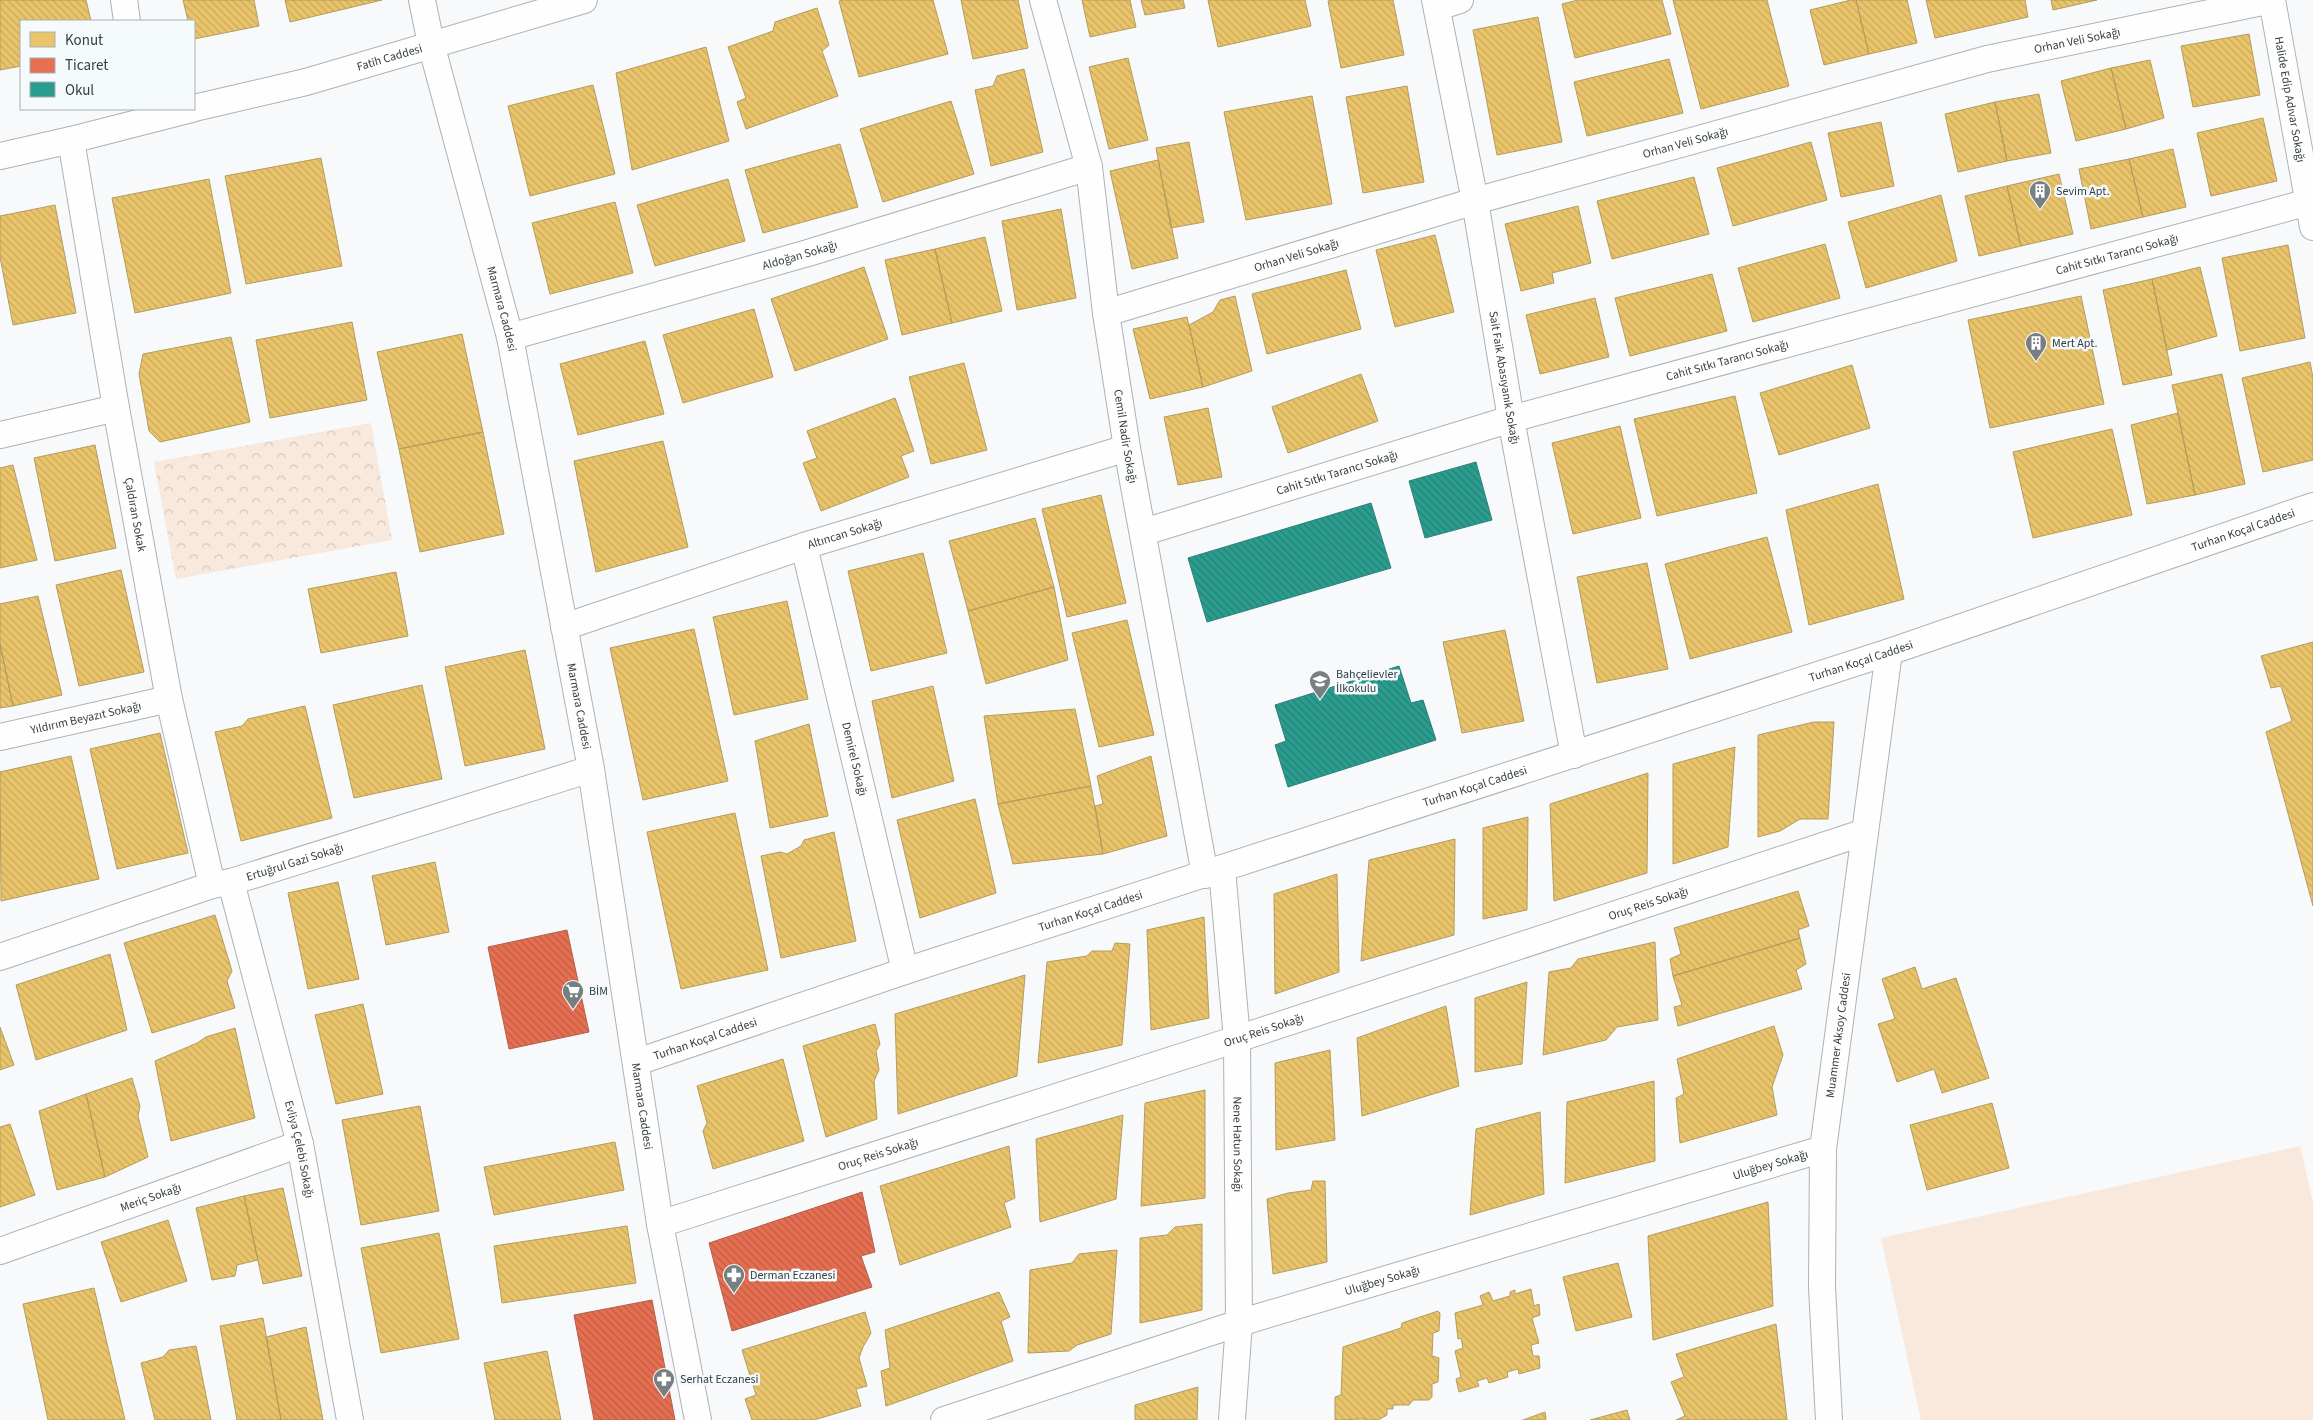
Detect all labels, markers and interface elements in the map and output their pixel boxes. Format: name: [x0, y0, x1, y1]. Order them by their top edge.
legend: [20, 20, 195, 110]
street label: Orhan Veli Sokağı: [2032, 24, 2122, 58]
text: Konut: [65, 30, 103, 51]
street label: Halide Edip Adıvar Sokağı: [2270, 35, 2309, 164]
street label: Fatih Caddesi: [355, 40, 424, 76]
text: Ticaret: [65, 55, 108, 76]
text: Okul: [65, 80, 94, 101]
street label: Orhan Veli Sokağı: [1641, 123, 1730, 163]
building icon: Sevim Apt.: [2028, 179, 2052, 210]
place label: Sevim Apt.: [2056, 183, 2109, 200]
street label: Cahit Sıtkı Tarancı Sokağı: [2054, 230, 2180, 280]
street label: Orhan Veli Sokağı: [1252, 235, 1341, 277]
street label: Aldoğan Sokağı: [760, 237, 839, 275]
street label: Marmara Caddesi: [482, 264, 521, 353]
street label: Sait Faik Abasıyanık Sokağı: [1484, 310, 1524, 446]
building icon: Mert Apt.: [2024, 331, 2048, 362]
place label: Mert Apt.: [2052, 335, 2097, 352]
street label: Cahit Sıtkı Tarancı Sokağı: [1664, 336, 1791, 386]
street label: Cemil Nadir Sokağı: [1109, 388, 1141, 485]
street label: Cahit Sıtkı Tarancı Sokağı: [1274, 446, 1400, 500]
street label: Çaldıran Sokak: [120, 476, 150, 553]
street label: Turhan Koçal Caddesi: [2189, 505, 2297, 556]
street label: Altıncan Sokağı: [805, 515, 885, 553]
street label: Turhan Koçal Caddesi: [1807, 636, 1916, 686]
street label: Marmara Caddesi: [562, 662, 595, 751]
place label: Bahçelievler İlkokulu: [1336, 666, 1398, 697]
school or university icon: Bahçelievler İlkokulu: [1308, 669, 1332, 700]
street label: Yıldırım Beyazıt Sokağı: [28, 697, 143, 739]
street label: Demirel Sokağı: [837, 720, 871, 798]
street label: Turhan Koçal Caddesi: [1421, 762, 1529, 812]
street label: Ertuğrul Gazi Sokağı: [244, 839, 346, 886]
street label: Oruç Reis Sokağı: [1606, 883, 1691, 925]
street label: Turhan Koçal Caddesi: [1036, 886, 1145, 936]
street label: Muammer Aksoy Caddesi: [1822, 972, 1855, 1099]
supermarket icon: BİM: [561, 979, 585, 1010]
place label: BİM: [589, 983, 608, 1000]
street label: Oruç Reis Sokağı: [1222, 1010, 1306, 1052]
street label: Turhan Koçal Caddesi: [651, 1014, 760, 1065]
street label: Marmara Caddesi: [627, 1062, 657, 1151]
street label: Nene Hatun Sokağı: [1228, 1096, 1246, 1192]
street label: Evliya Çelebi Sokağı: [280, 1099, 318, 1199]
street label: Oruç Reis Sokağı: [836, 1134, 921, 1175]
street label: Uluğbey Sokağı: [1731, 1146, 1810, 1184]
street label: Meriç Sokağı: [118, 1179, 184, 1216]
street label: Uluğbey Sokağı: [1343, 1262, 1422, 1300]
pharmacy icon: Derman Eczanesi: [722, 1263, 746, 1294]
place label: Derman Eczanesi: [750, 1267, 836, 1284]
pharmacy icon: Serhat Eczanesi: [652, 1367, 676, 1398]
place label: Serhat Eczanesi: [680, 1371, 758, 1388]

